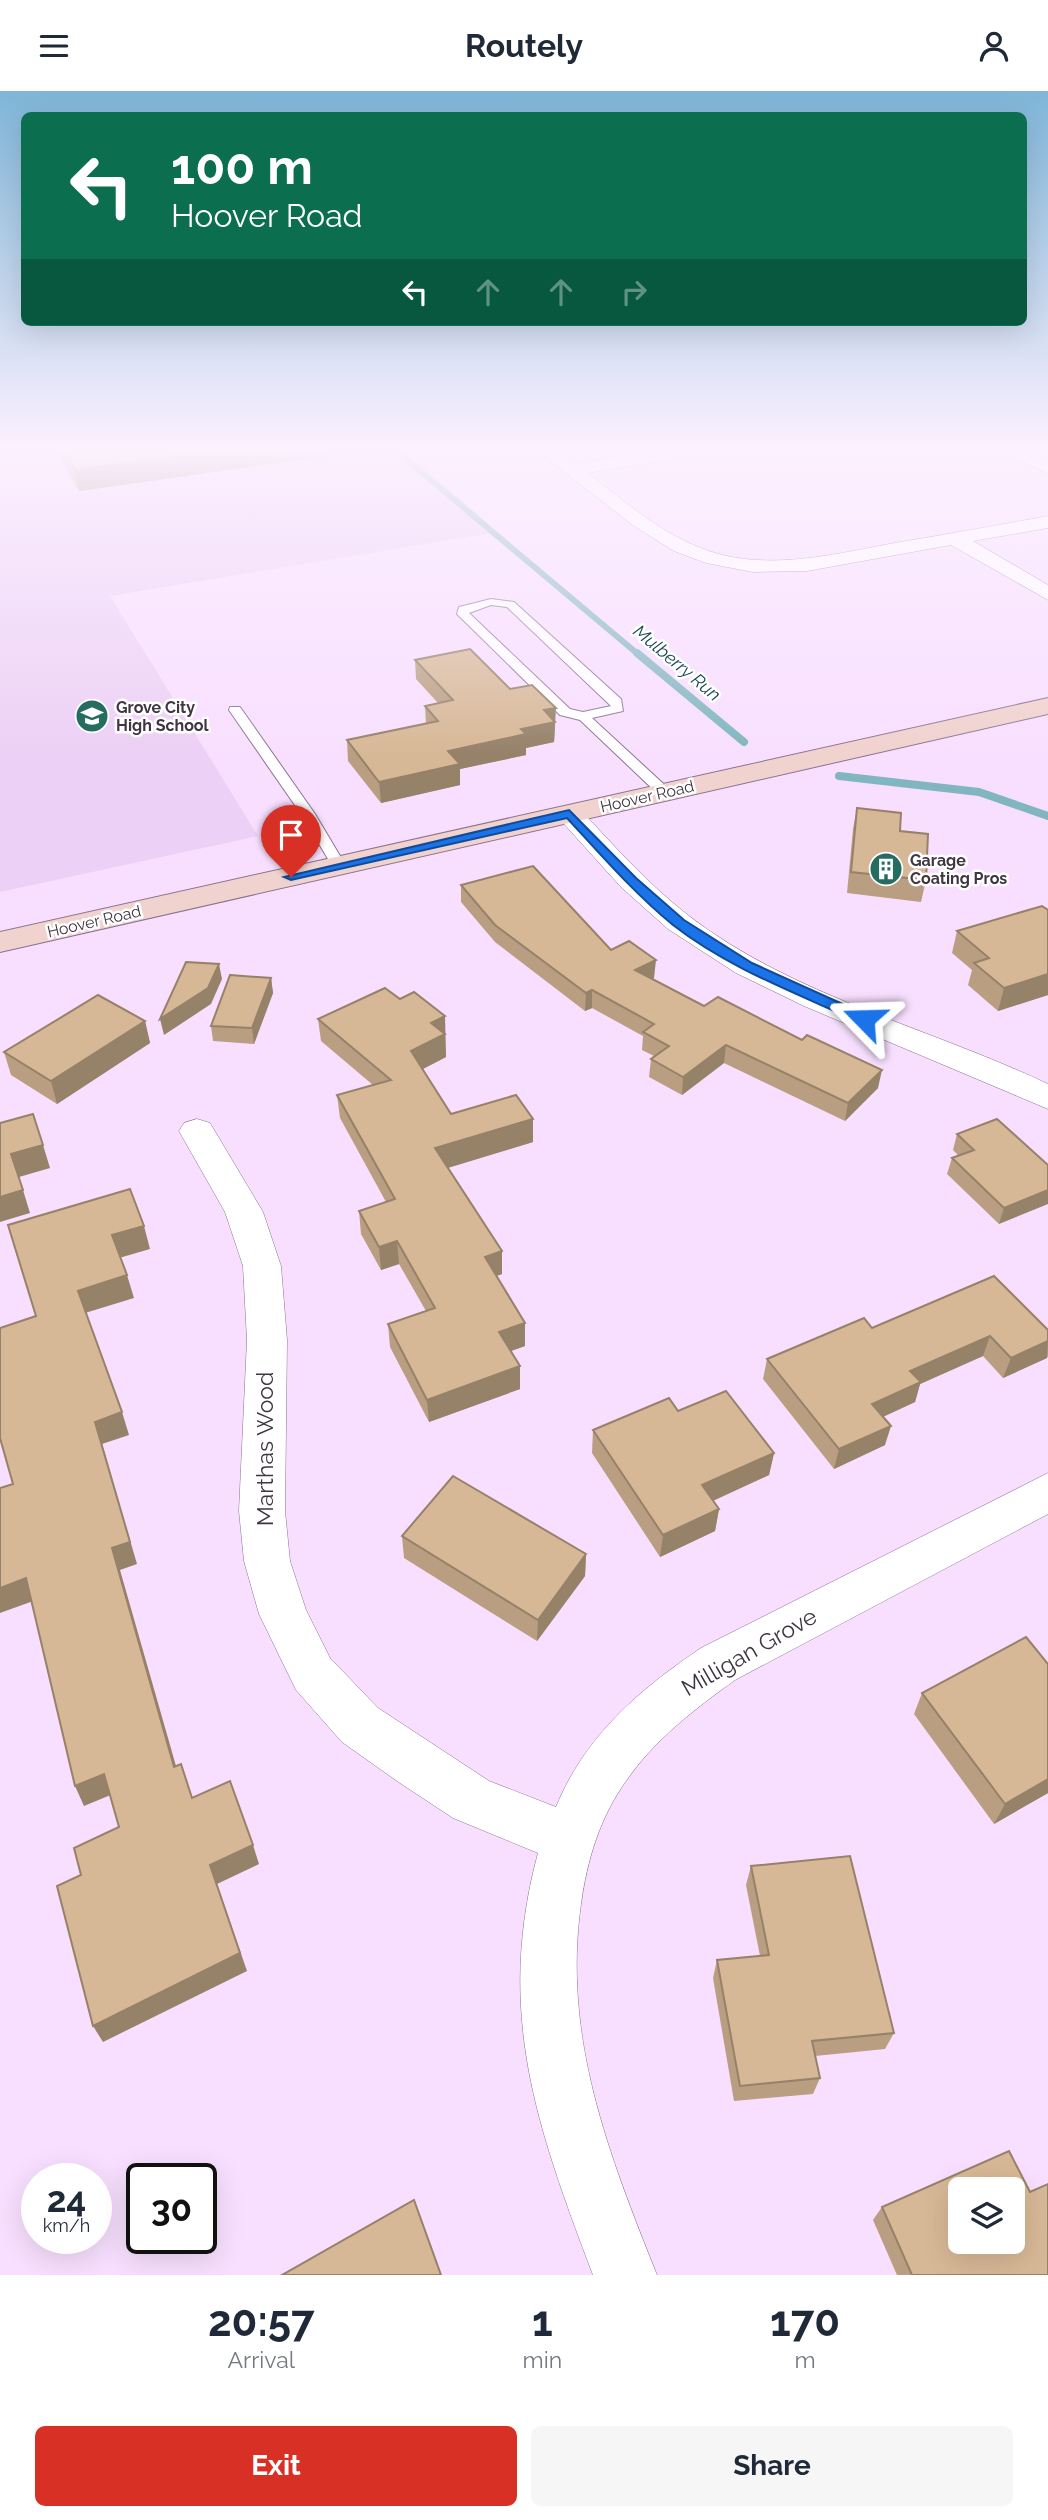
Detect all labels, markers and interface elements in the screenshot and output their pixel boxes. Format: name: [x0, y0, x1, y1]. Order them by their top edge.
icon: menu: [35, 27, 73, 65]
text: Routely: [465, 27, 583, 64]
icon: person: [975, 27, 1013, 65]
text: 100 m: [171, 138, 313, 195]
icon: left: [56, 140, 147, 231]
text: Hoover Road: [171, 197, 363, 234]
icon: left: [396, 273, 434, 311]
icon: ahead: [469, 273, 507, 311]
icon: ahead: [542, 273, 580, 311]
icon: right: [615, 273, 653, 311]
water label: Mulberry Run: [630, 620, 725, 705]
school or university icon: Grove City High School: [73, 697, 111, 735]
place label: Grove City High School: [116, 698, 210, 735]
street label: Hoover Road: [598, 776, 696, 817]
pin: [261, 805, 321, 877]
icon: arrive: [272, 816, 310, 854]
building icon: Garage Coating Pros: [867, 850, 905, 888]
place label: Garage Coating Pros: [910, 851, 1007, 888]
street label: Hoover Road: [45, 901, 143, 942]
position arrow: [827, 982, 901, 1056]
street label: Marthas Wood: [251, 1372, 278, 1526]
street label: Milligan Grove: [676, 1602, 821, 1701]
speed limit sign: 30: [126, 2163, 217, 2254]
map controls: [948, 2177, 1025, 2254]
button: layers: [948, 2177, 1025, 2254]
text: 24: [47, 2179, 86, 2220]
text: km/h: [43, 2215, 90, 2236]
text: 20:57: [208, 2297, 315, 2346]
text: 1: [532, 2297, 553, 2346]
text: 170: [770, 2297, 840, 2346]
text: Arrival: [228, 2346, 295, 2373]
text: min: [523, 2346, 562, 2373]
text: m: [794, 2346, 816, 2373]
button: Exit: [35, 2426, 517, 2506]
button: Share: [531, 2426, 1013, 2506]

